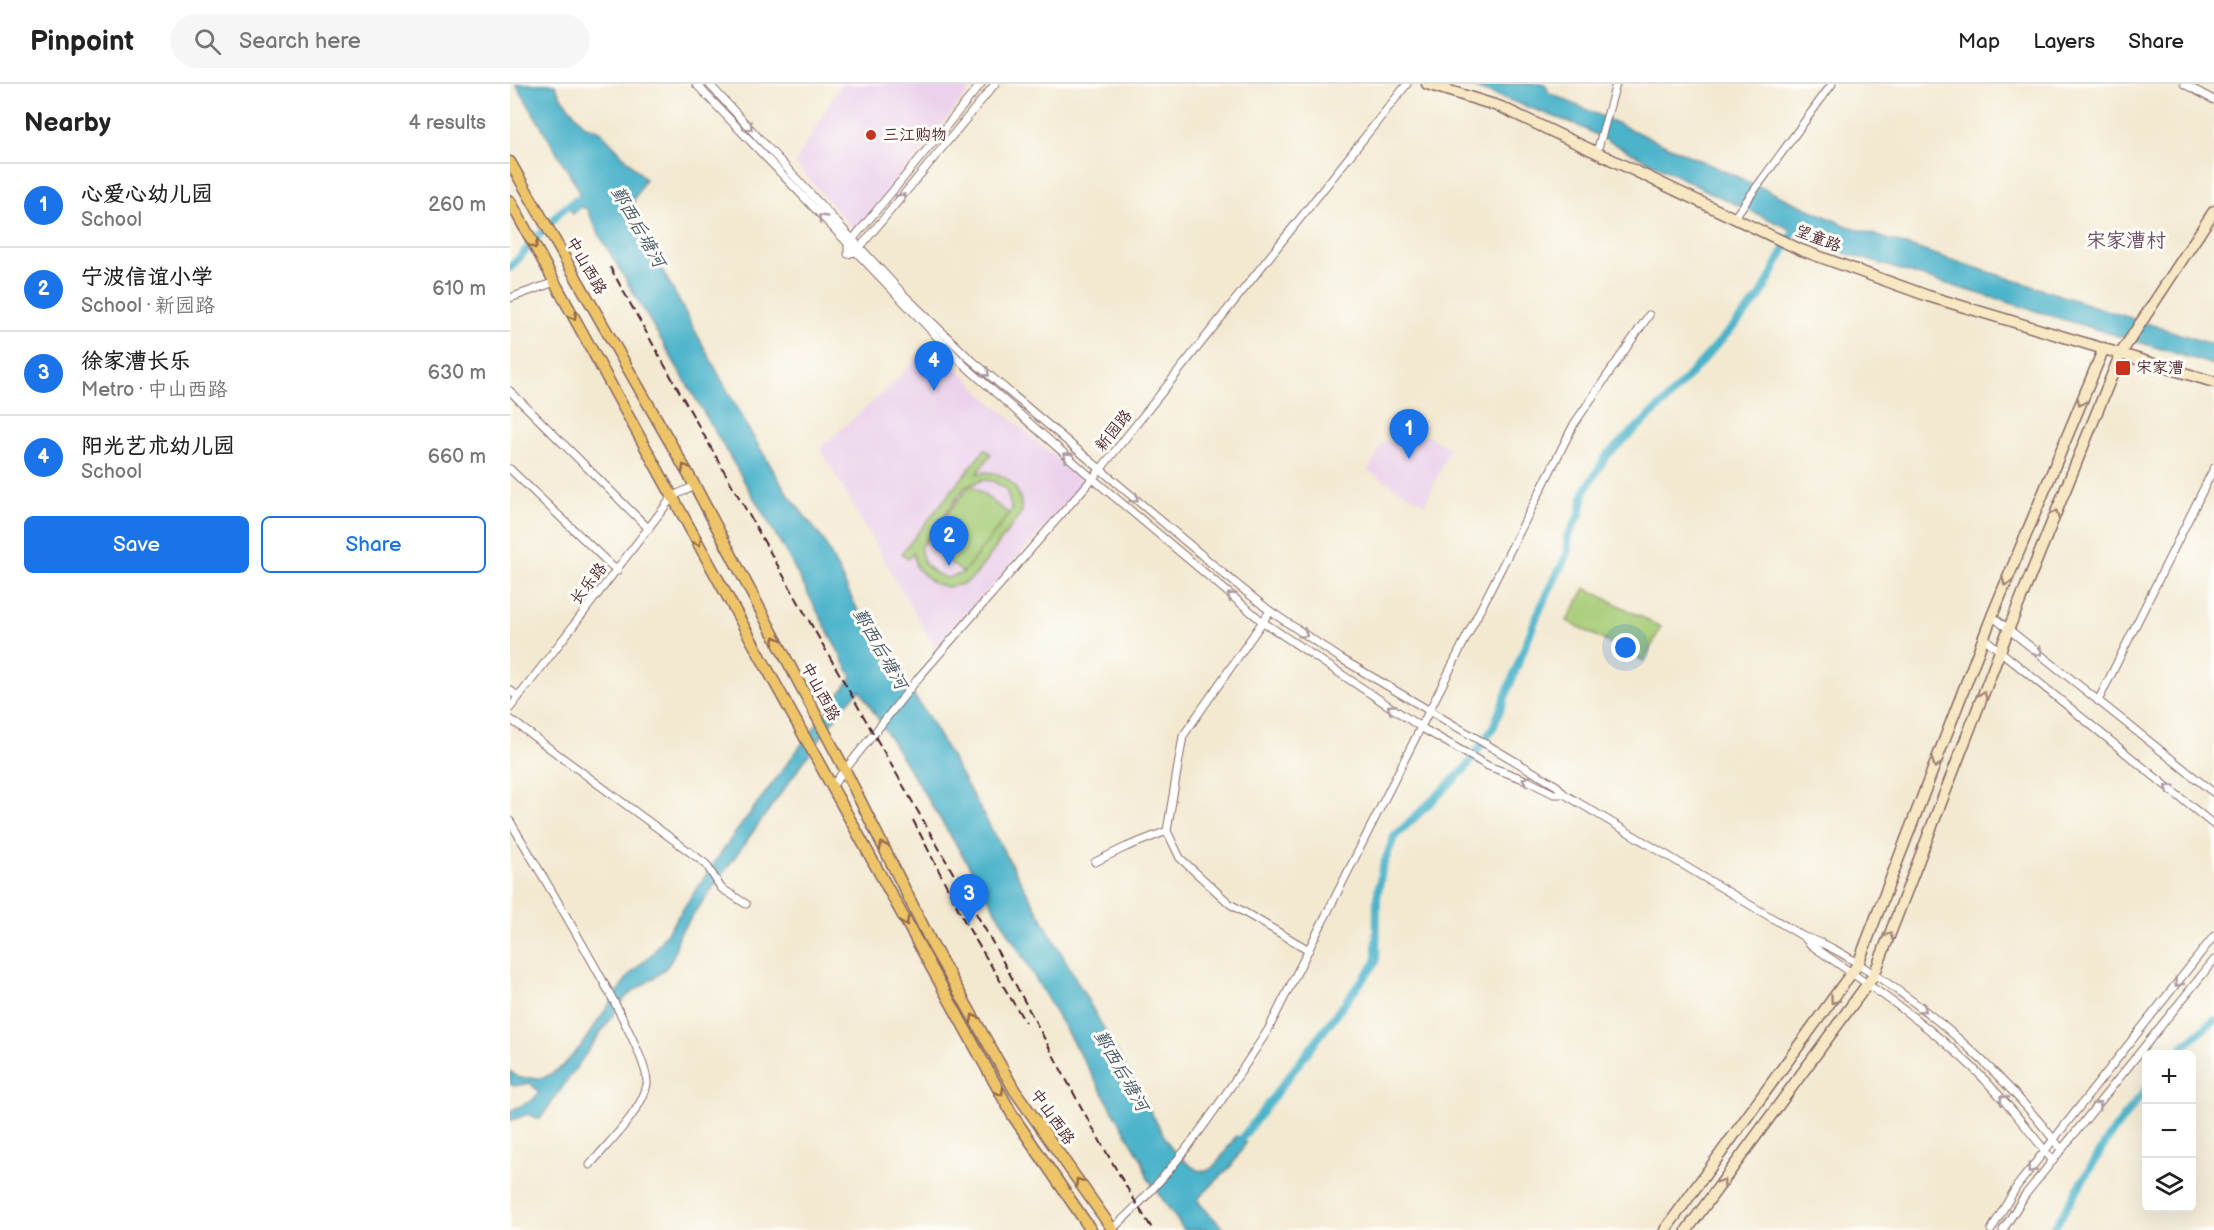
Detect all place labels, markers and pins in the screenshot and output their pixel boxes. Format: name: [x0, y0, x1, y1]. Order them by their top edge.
place label: 三江购物: [883, 126, 947, 145]
marker: 三江购物: [864, 128, 878, 142]
pin: 4: [914, 342, 954, 391]
marker: 宋家漕: [2114, 359, 2132, 377]
place label: 宋家漕: [2136, 359, 2184, 378]
pin: 1: [1390, 410, 1428, 459]
pin: 2: [930, 516, 968, 566]
pin: 3: [950, 874, 988, 924]

